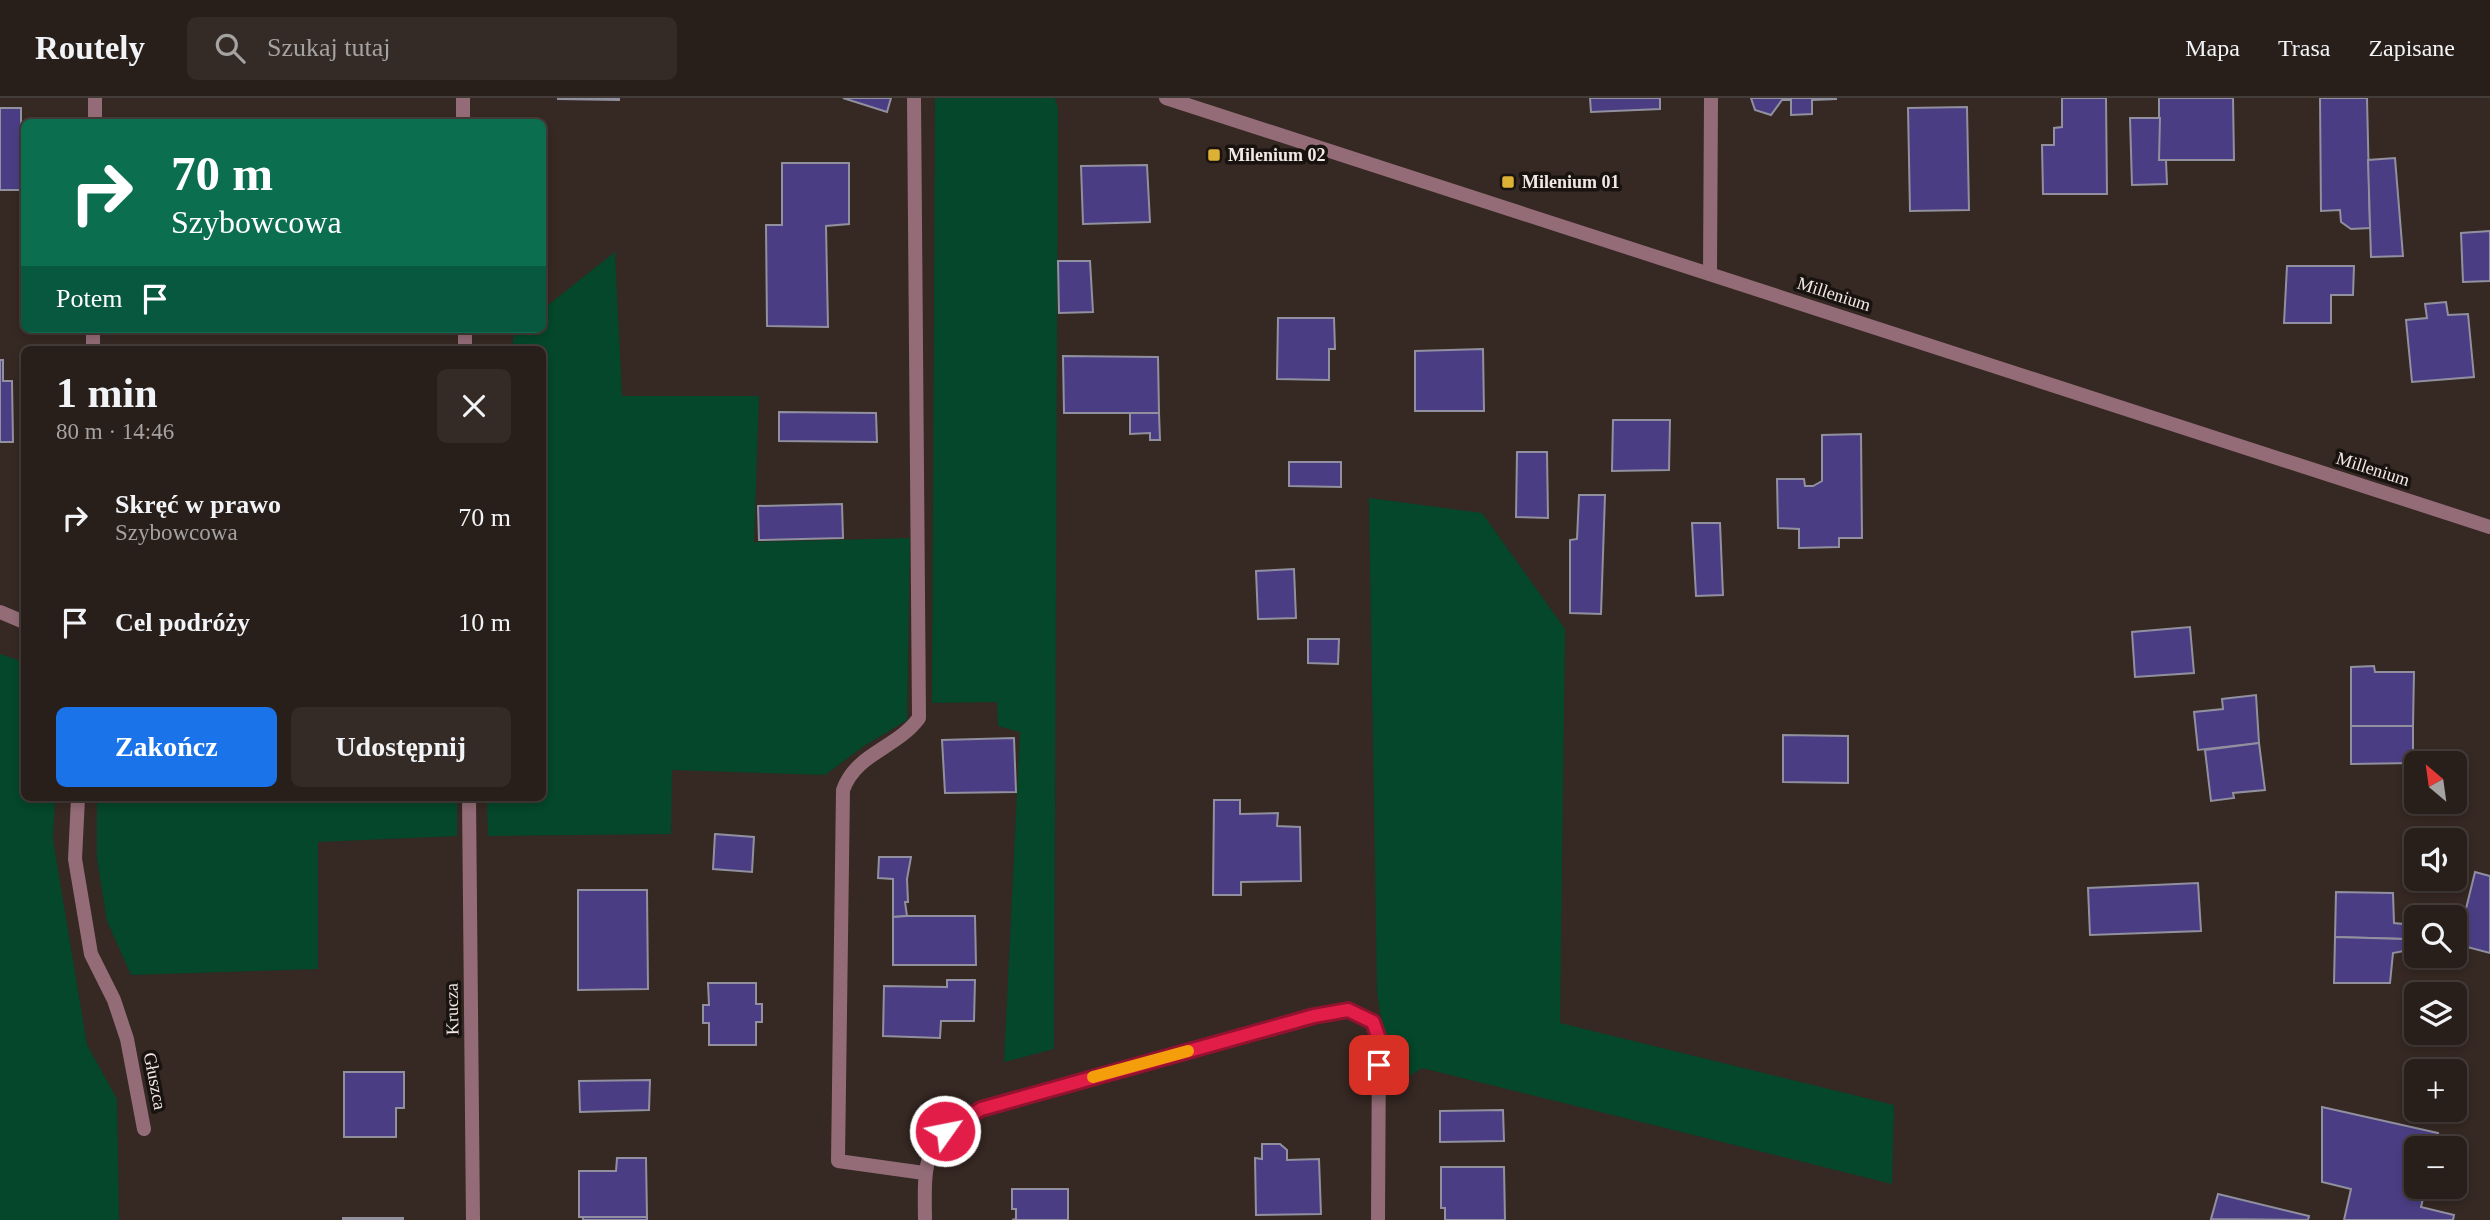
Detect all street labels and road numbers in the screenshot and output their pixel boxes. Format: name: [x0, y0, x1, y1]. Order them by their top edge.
street label: Millenium: [1795, 273, 1873, 315]
street label: Millenium: [2334, 448, 2412, 490]
street label: Krucza: [442, 983, 462, 1035]
street label: Głuszca: [140, 1051, 170, 1111]

